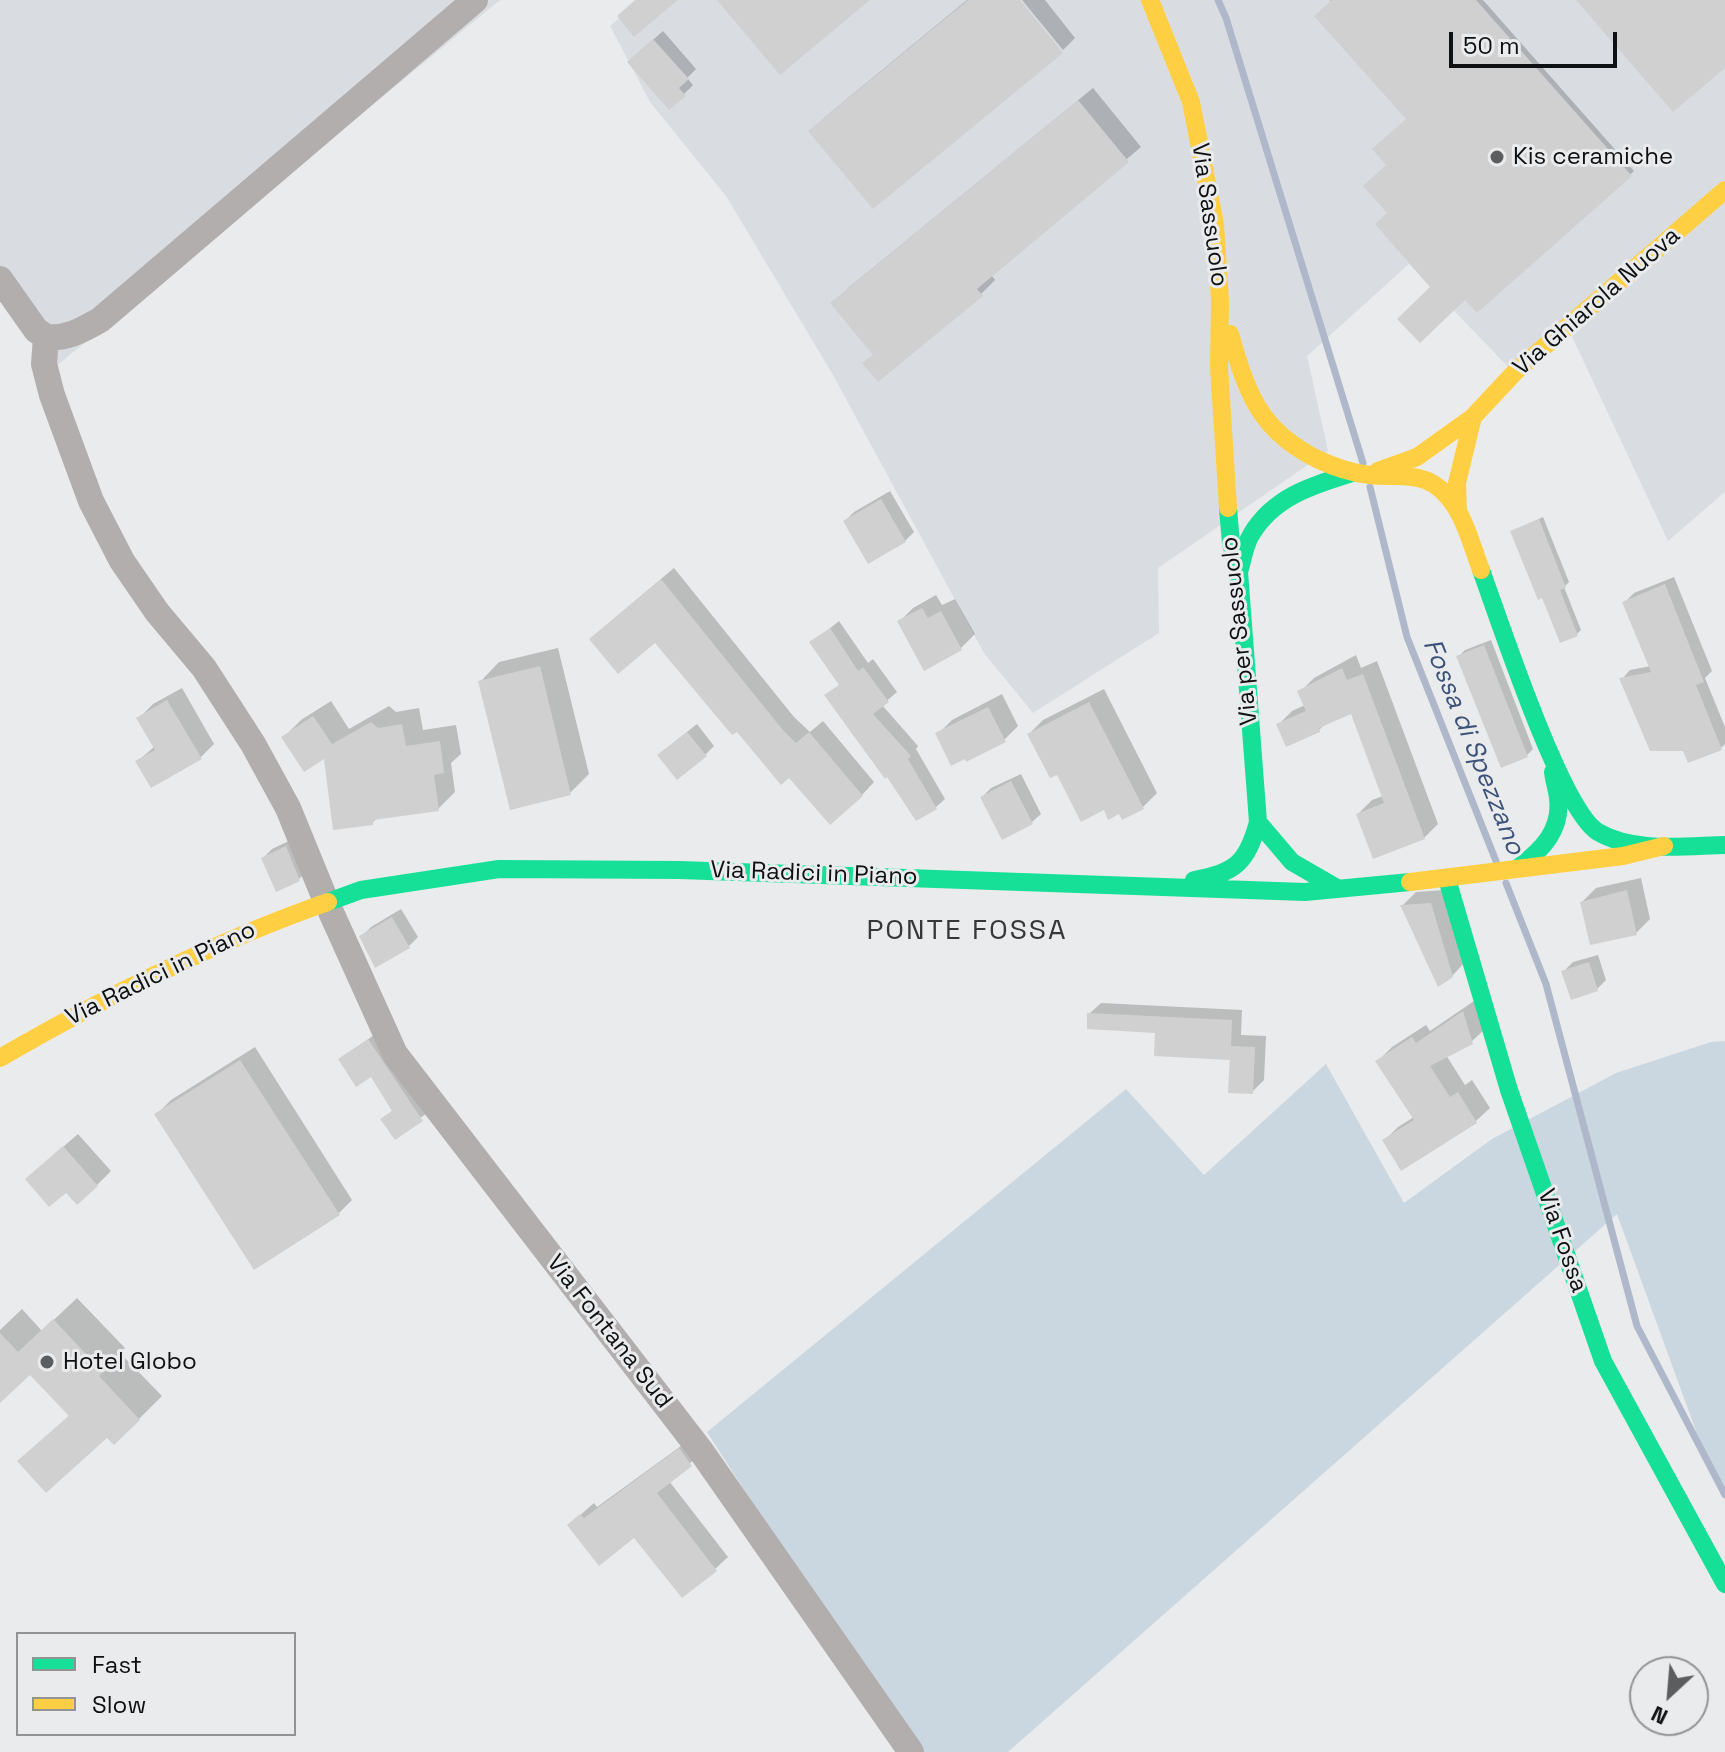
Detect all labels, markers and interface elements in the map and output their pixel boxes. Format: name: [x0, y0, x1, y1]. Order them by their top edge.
scale bar: [1453, 16, 1621, 66]
text: 50 m: [1463, 30, 1520, 61]
street label: Via Sassuolo: [1185, 141, 1233, 289]
place label: Kis ceramiche: [1513, 143, 1673, 171]
marker: Kis ceramiche: [1488, 148, 1506, 166]
street label: Via Ghiarola Nuova: [1508, 222, 1686, 382]
street label: Via per Sassuolo: [1216, 535, 1264, 727]
water label: Fossa di Spezzano: [1415, 634, 1531, 860]
street label: Via Radici in Piano: [710, 856, 918, 892]
district label: PONTE FOSSA: [866, 914, 1068, 948]
street label: Via Radici in Piano: [61, 916, 261, 1032]
street label: Via Fossa: [1531, 1186, 1593, 1296]
street label: Via Fontana Sud: [540, 1249, 678, 1415]
place label: Hotel Globo: [63, 1348, 197, 1376]
marker: Hotel Globo: [38, 1353, 56, 1371]
legend: [16, 1632, 296, 1736]
text: Fast: [92, 1649, 142, 1680]
north arrow: [1629, 1656, 1709, 1736]
text: Slow: [92, 1689, 146, 1720]
text: N: [1647, 1700, 1672, 1732]

